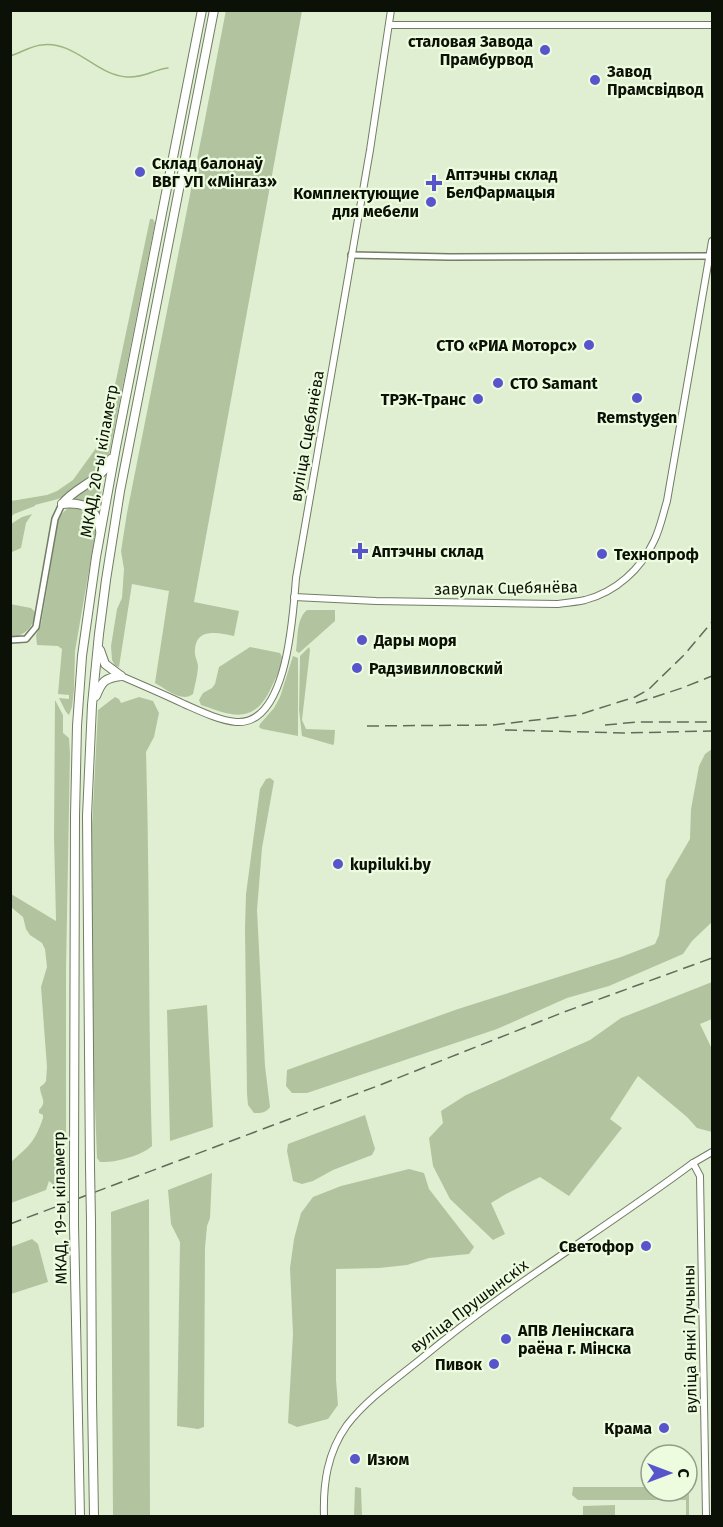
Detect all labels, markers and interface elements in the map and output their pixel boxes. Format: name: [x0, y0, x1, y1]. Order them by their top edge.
place label: сталовая Завода Прамбурвод: [408, 32, 533, 69]
marker: сталовая Завода Прамбурвод: [538, 43, 552, 57]
place label: Завод Прамсвідвод: [606, 62, 703, 99]
marker: Завод Прамсвідвод: [588, 73, 602, 87]
place label: Склад балонаў ВВГ УП «Мінгаз»: [152, 154, 277, 191]
marker: Склад балонаў ВВГ УП «Мінгаз»: [133, 165, 147, 179]
place label: Аптэчны склад БелФармацыя: [445, 165, 558, 202]
marker: Аптэчны склад БелФармацыя: [427, 176, 441, 190]
place label: Комплектующие для мебели: [293, 184, 419, 221]
marker: Комплектующие для мебели: [424, 195, 438, 209]
place label: СТО «РИА Моторс»: [436, 336, 577, 355]
marker: СТО «РИА Моторс»: [582, 338, 596, 352]
street label: вуліца Сцебянёва: [286, 369, 328, 503]
place label: СТО Samant: [510, 374, 598, 393]
marker: СТО Samant: [491, 376, 505, 390]
street label: МКАД, 20-ы кіламетр: [76, 383, 122, 539]
place label: ТРЭК-Транс: [381, 390, 466, 409]
marker: Remstygen: [630, 391, 644, 405]
marker: ТРЭК-Транс: [471, 392, 485, 406]
place label: Remstygen: [597, 408, 677, 427]
place label: Аптэчны склад: [371, 542, 484, 561]
marker: Аптэчны склад: [353, 544, 367, 558]
place label: Технопроф: [614, 545, 699, 564]
marker: Технопроф: [595, 547, 609, 561]
street label: завулак Сцебянёва: [434, 577, 578, 599]
place label: Дары моря: [373, 631, 457, 650]
marker: Дары моря: [355, 633, 369, 647]
place label: Радзивилловский: [369, 659, 503, 678]
marker: Радзивилловский: [350, 661, 364, 675]
place label: kupiluki.by: [350, 855, 431, 874]
marker: kupiluki.by: [331, 857, 345, 871]
street label: МКАД, 19-ы кіламетр: [49, 1131, 71, 1285]
place label: Светофор: [559, 1237, 634, 1256]
marker: Светофор: [639, 1239, 653, 1253]
street label: вуліца Прушынскіх: [406, 1255, 532, 1357]
street label: вуліца Янкі Лучыны: [679, 1264, 701, 1414]
place label: АПВ Ленінскага раёна г. Мінска: [517, 1321, 635, 1358]
marker: АПВ Ленінскага раёна г. Мінска: [499, 1332, 513, 1346]
place label: Пивок: [435, 1355, 482, 1374]
marker: Пивок: [487, 1357, 501, 1371]
place label: Крама: [604, 1419, 652, 1438]
marker: Крама: [657, 1421, 671, 1435]
north arrow: [639, 1443, 699, 1503]
place label: Изюм: [367, 1450, 409, 1469]
marker: Изюм: [348, 1452, 362, 1466]
text: С: [674, 1468, 693, 1478]

